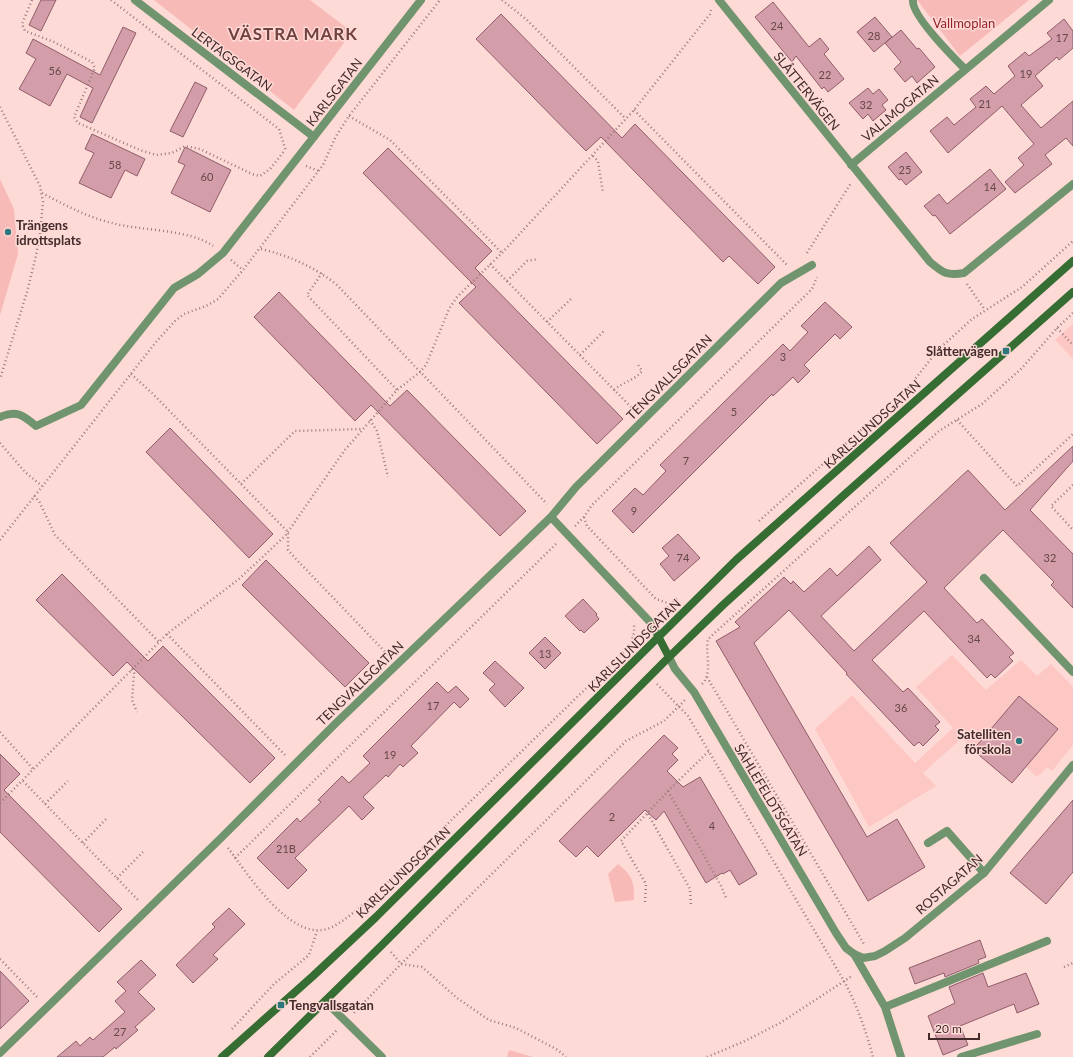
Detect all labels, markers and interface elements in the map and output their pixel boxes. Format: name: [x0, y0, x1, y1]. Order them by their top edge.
park label: Vallmoplan: [933, 15, 995, 31]
house number: 24: [771, 19, 784, 32]
district label: VÄSTRA MARK: [227, 23, 358, 44]
street label: LERTAGSGATAN: [189, 24, 275, 94]
house number: 28: [868, 29, 880, 42]
house number: 17: [1056, 31, 1068, 44]
street label: SLÅTTERVÄGEN: [771, 49, 843, 133]
street label: KARLSGATAN: [302, 55, 366, 129]
house number: 56: [49, 64, 61, 77]
house number: 19: [1020, 67, 1032, 80]
house number: 22: [819, 68, 831, 81]
street label: VALLMOGATAN: [858, 71, 942, 145]
house number: 21: [979, 97, 991, 110]
house number: 32: [860, 98, 872, 111]
house number: 58: [109, 158, 121, 171]
house number: 25: [899, 163, 911, 176]
house number: 60: [201, 170, 214, 183]
house number: 14: [984, 180, 997, 193]
place label: Trängens idrottsplats: [16, 217, 81, 248]
marker: Trängens idrottsplats: [3, 227, 13, 237]
street label: TENGVALLSGATAN: [623, 331, 715, 423]
place label: Slåttervägen: [926, 343, 998, 359]
marker: Slåttervägen: [1001, 346, 1011, 356]
house number: 3: [780, 350, 786, 363]
street label: KARLSLUNDSGATAN: [820, 376, 924, 472]
house number: 5: [731, 405, 737, 418]
house number: 7: [683, 454, 689, 467]
house number: 9: [631, 504, 637, 517]
house number: 74: [677, 551, 690, 564]
house number: 32: [1044, 551, 1056, 564]
street label: KARLSLUNDSGATAN: [584, 595, 684, 695]
house number: 34: [968, 632, 981, 645]
street label: TENGVALLSGATAN: [313, 637, 407, 729]
house number: 13: [539, 647, 551, 660]
house number: 17: [427, 699, 439, 712]
house number: 36: [895, 701, 907, 714]
place label: Satelliten förskola: [957, 726, 1011, 757]
marker: Satelliten förskola: [1014, 736, 1024, 746]
street label: SAHLEFELDTSGATAN: [731, 741, 811, 859]
house number: 19: [384, 748, 396, 761]
house number: 2: [609, 810, 615, 823]
house number: 4: [709, 819, 716, 832]
street label: KARLSLUNDSGATAN: [353, 823, 453, 921]
house number: 21B: [276, 842, 296, 855]
street label: ROSTAGATAN: [912, 851, 986, 917]
place label: Tengvallsgatan: [289, 997, 374, 1013]
marker: Tengvallsgatan: [276, 1000, 286, 1010]
scale bar: [929, 1015, 979, 1041]
text: 20 m: [935, 1021, 962, 1036]
house number: 27: [114, 1025, 126, 1038]

